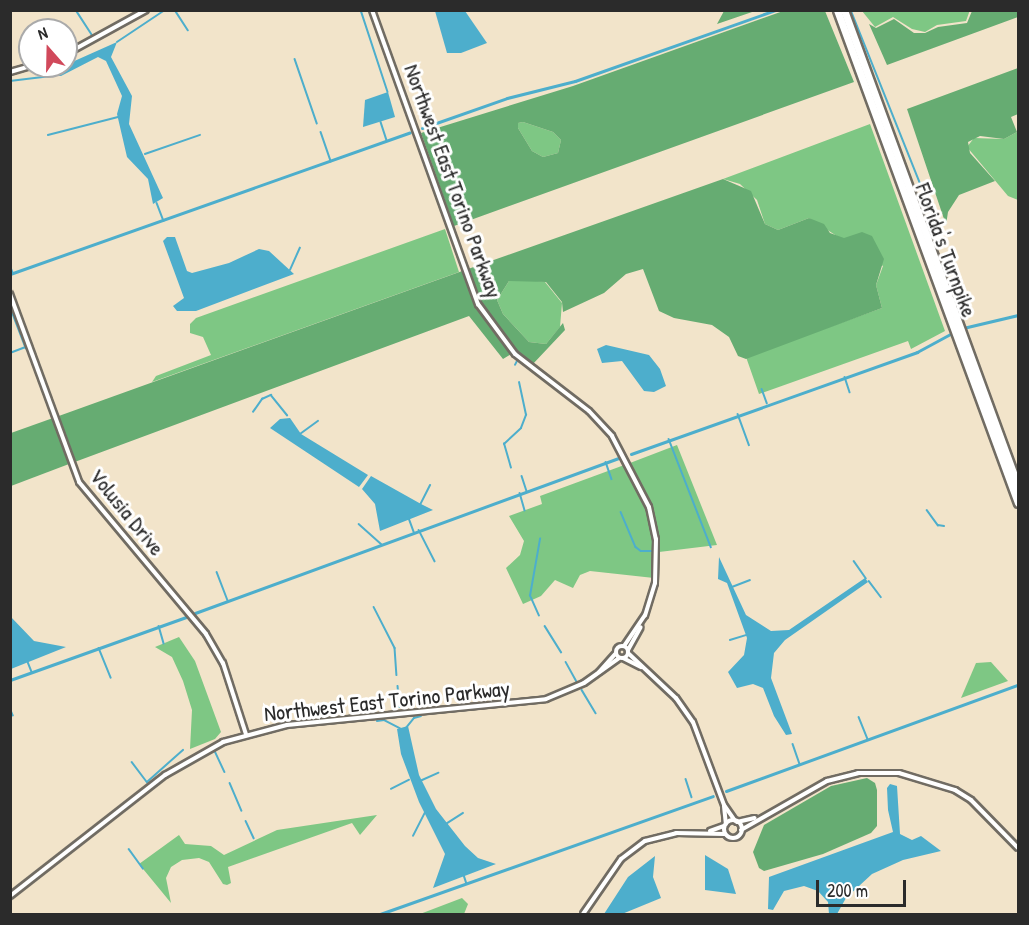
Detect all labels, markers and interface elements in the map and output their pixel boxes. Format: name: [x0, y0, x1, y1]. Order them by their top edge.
north arrow: [18, 18, 78, 78]
text: N: [35, 21, 50, 45]
street label: Northwest East Torino Parkway: [398, 61, 508, 301]
street label: Florida's Turnpike: [910, 179, 982, 321]
street label: Volusia Drive: [84, 463, 170, 561]
street label: Northwest East Torino Parkway: [263, 675, 511, 727]
scale bar: [819, 868, 909, 906]
text: 200 m: [827, 878, 868, 903]

